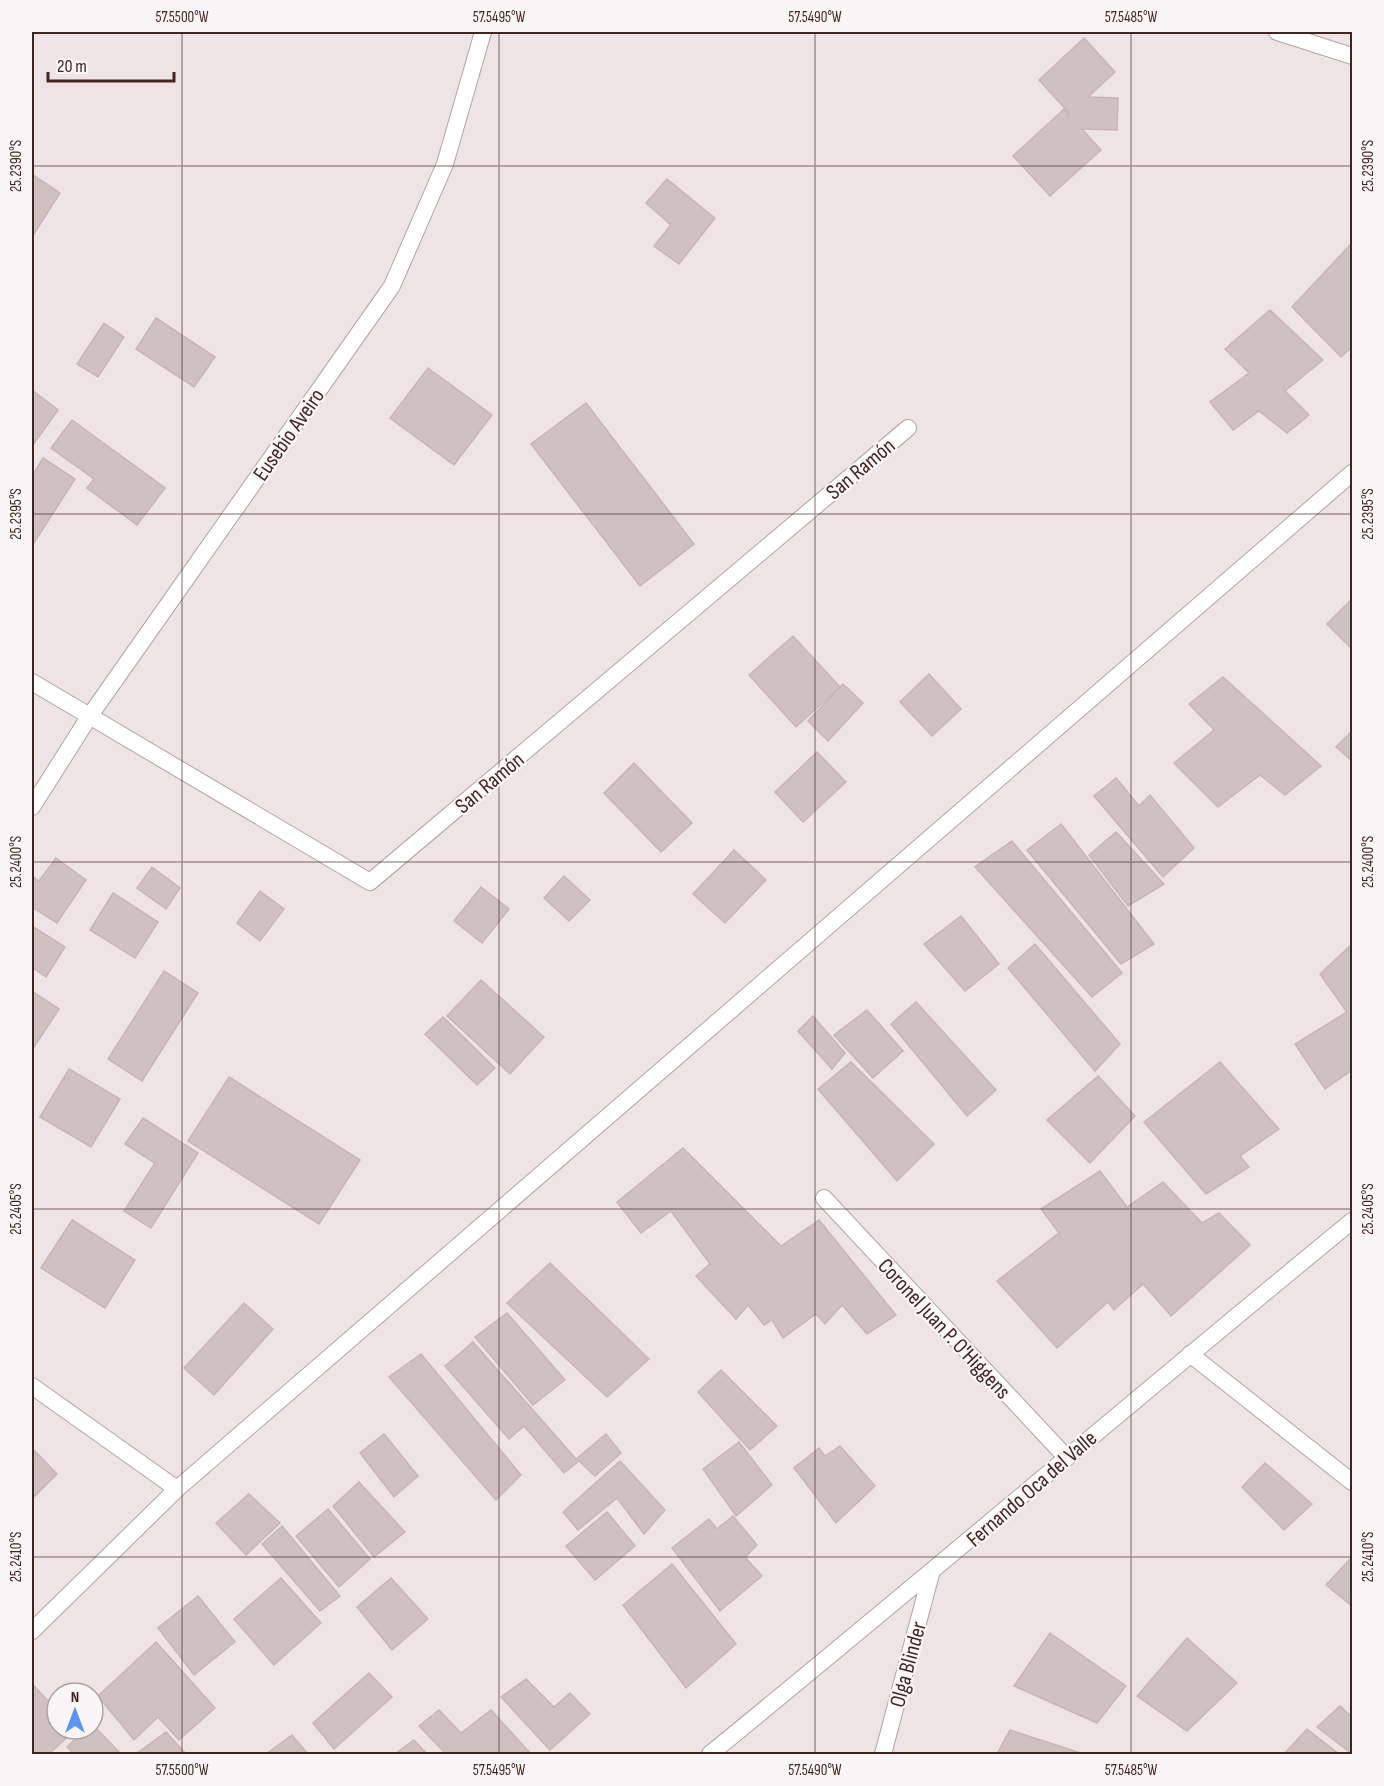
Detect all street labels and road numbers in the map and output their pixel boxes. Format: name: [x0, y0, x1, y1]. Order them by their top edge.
street label: Eusebio Aveiro: [248, 384, 331, 486]
street label: San Ramón: [821, 433, 901, 506]
street label: San Ramón: [450, 747, 530, 820]
street label: Coronel Juan P. O'Higgens: [872, 1253, 1016, 1405]
street label: Fernando Oca del Valle: [961, 1425, 1103, 1553]
street label: Olga Blinder: [884, 1619, 933, 1710]

